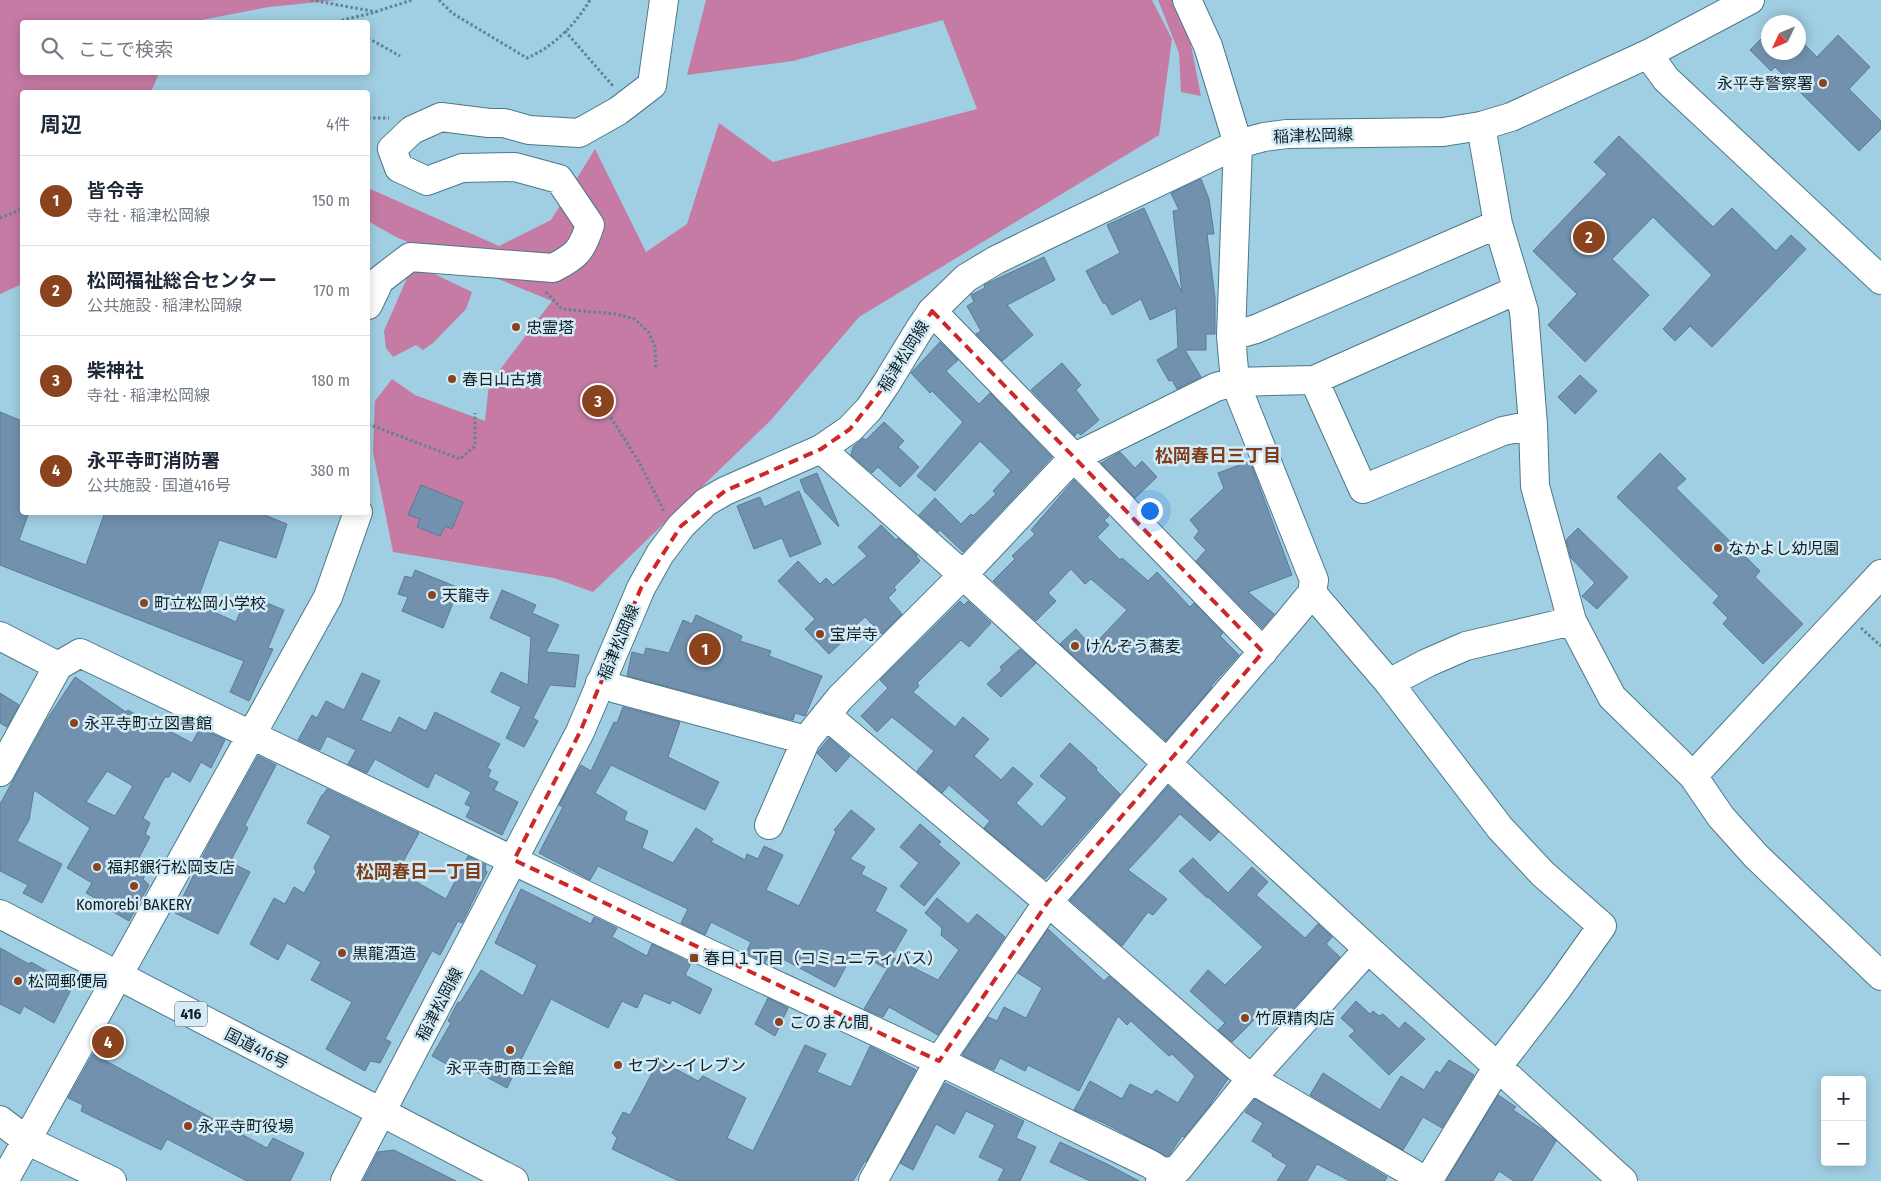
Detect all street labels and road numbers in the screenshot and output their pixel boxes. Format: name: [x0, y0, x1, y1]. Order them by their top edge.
street label: 稲津松岡線: [1273, 125, 1353, 146]
street label: 稲津松岡線: [874, 317, 933, 395]
street label: 稲津松岡線: [594, 602, 643, 683]
street label: 稲津松岡線: [412, 964, 467, 1044]
road number: 416: [175, 1002, 207, 1026]
street label: 国道416号: [222, 1024, 292, 1073]

